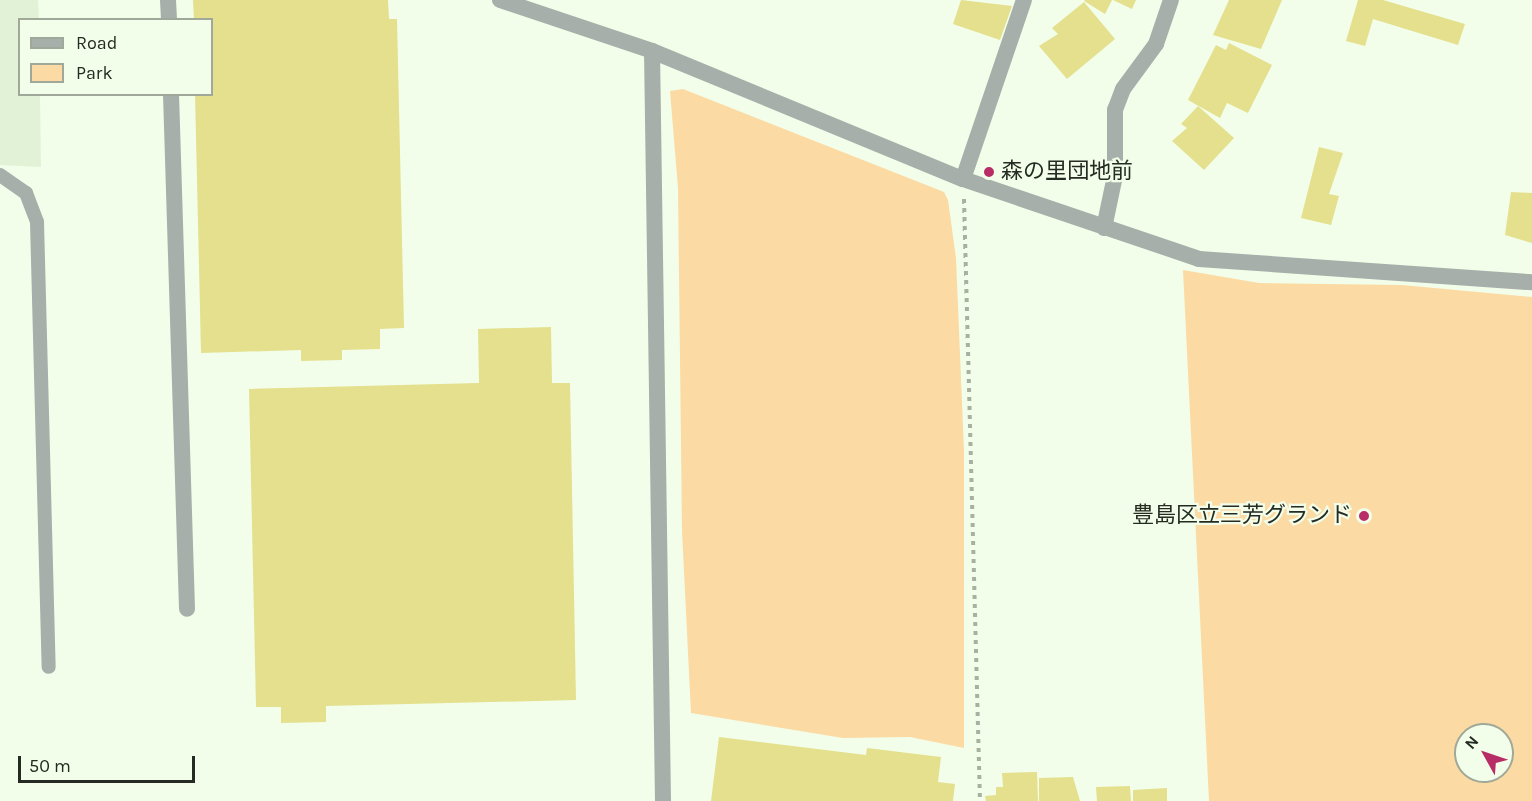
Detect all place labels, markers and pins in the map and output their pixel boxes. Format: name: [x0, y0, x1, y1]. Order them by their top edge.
place label: 森の里団地前: [1001, 159, 1133, 185]
marker: 森の里団地前: [982, 165, 996, 179]
place label: 豊島区立三芳グランド: [1132, 503, 1352, 529]
marker: 豊島区立三芳グランド: [1357, 509, 1371, 523]

